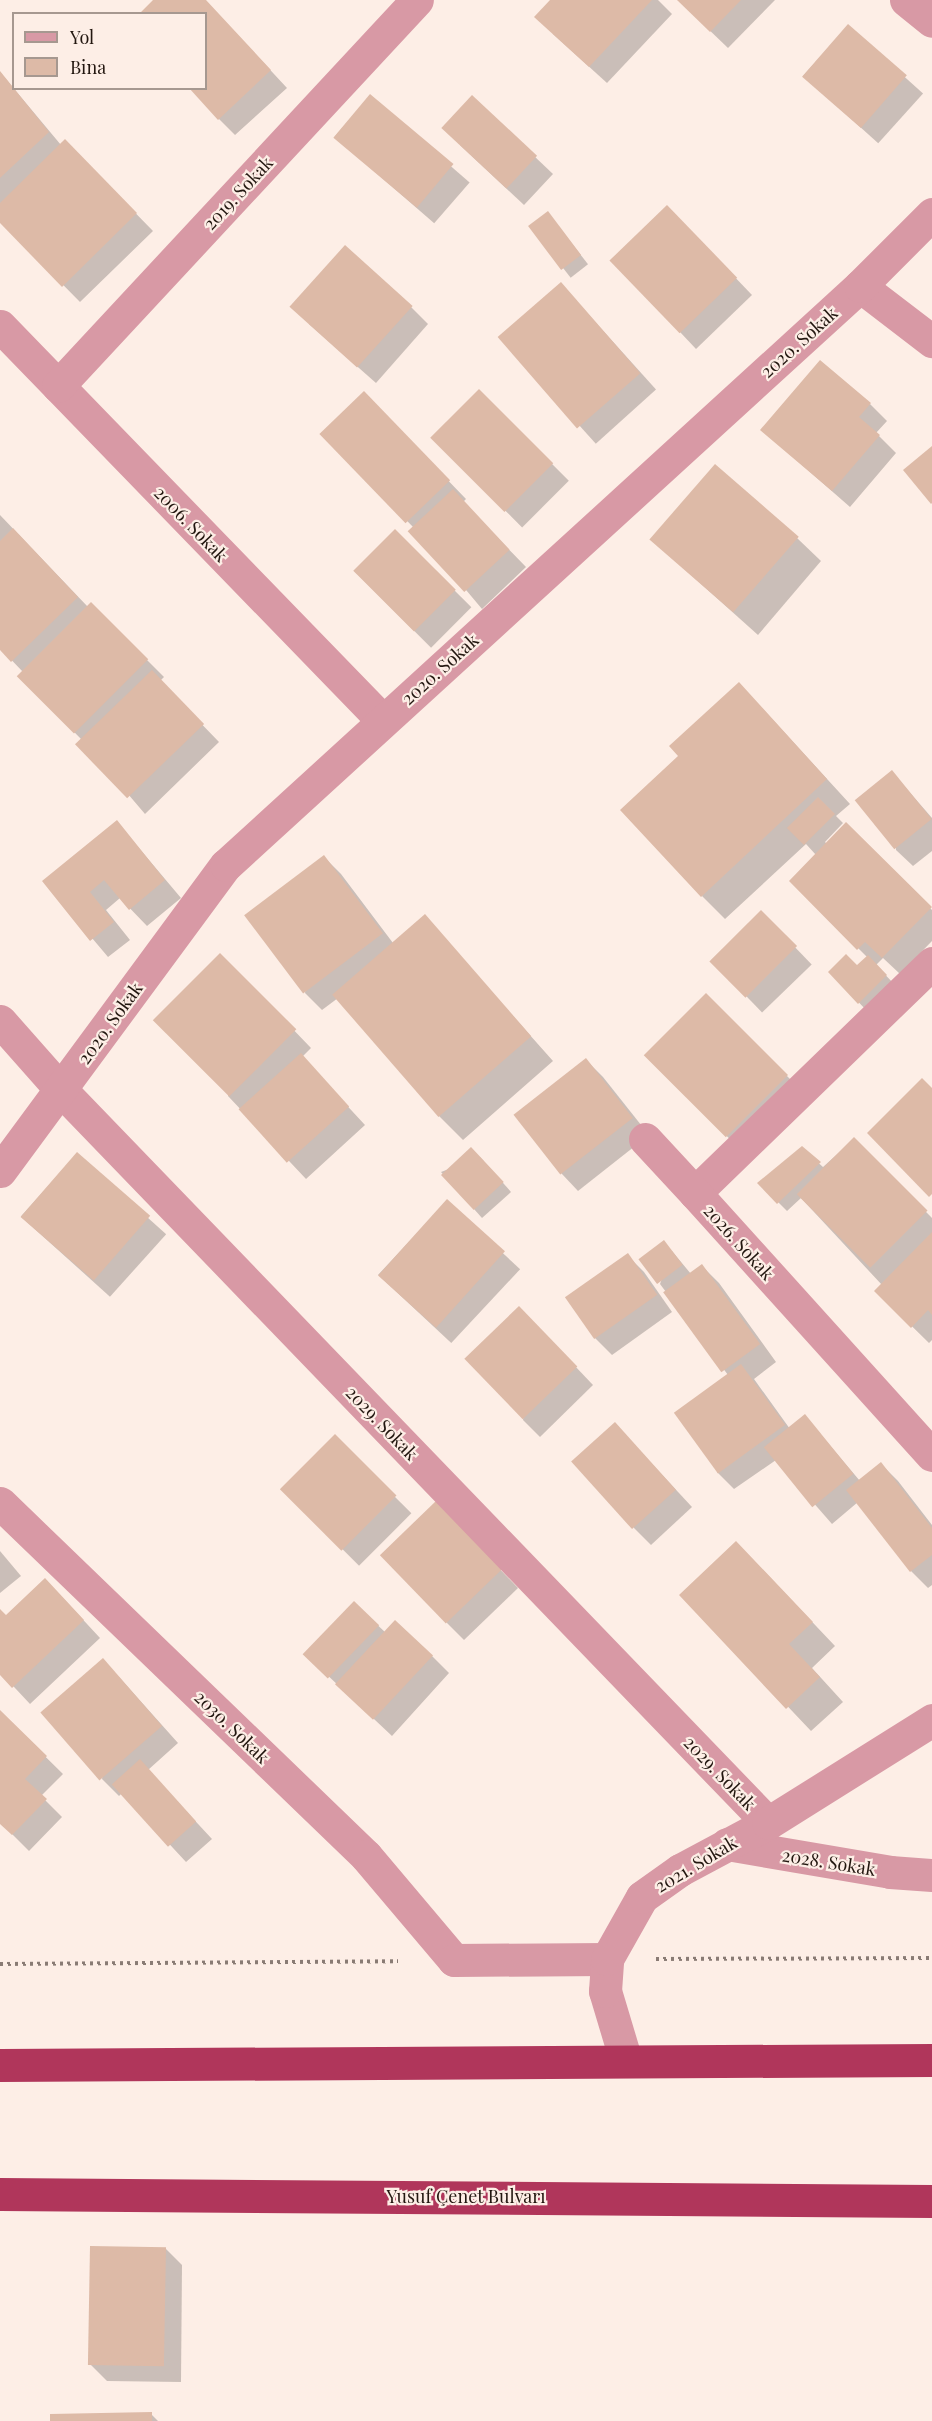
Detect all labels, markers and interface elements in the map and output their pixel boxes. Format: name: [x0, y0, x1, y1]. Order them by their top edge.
legend: [12, 12, 207, 90]
text: Yol: [70, 25, 94, 49]
text: Bina: [70, 55, 106, 79]
street label: 2019. Sokak: [199, 152, 277, 234]
street label: 2020. Sokak: [756, 302, 842, 382]
street label: 2006. Sokak: [150, 482, 232, 566]
street label: 2020. Sokak: [397, 629, 483, 709]
street label: 2020. Sokak: [73, 978, 147, 1068]
street label: 2026. Sokak: [699, 1200, 779, 1284]
street label: 2029. Sokak: [342, 1382, 422, 1464]
street label: 2030. Sokak: [190, 1686, 274, 1768]
street label: 2029. Sokak: [680, 1732, 760, 1814]
street label: 2021. Sokak: [651, 1831, 741, 1897]
street label: 2028. Sokak: [781, 1844, 877, 1880]
street label: Yusuf Çenet Bulvarı: [386, 2185, 546, 2207]

